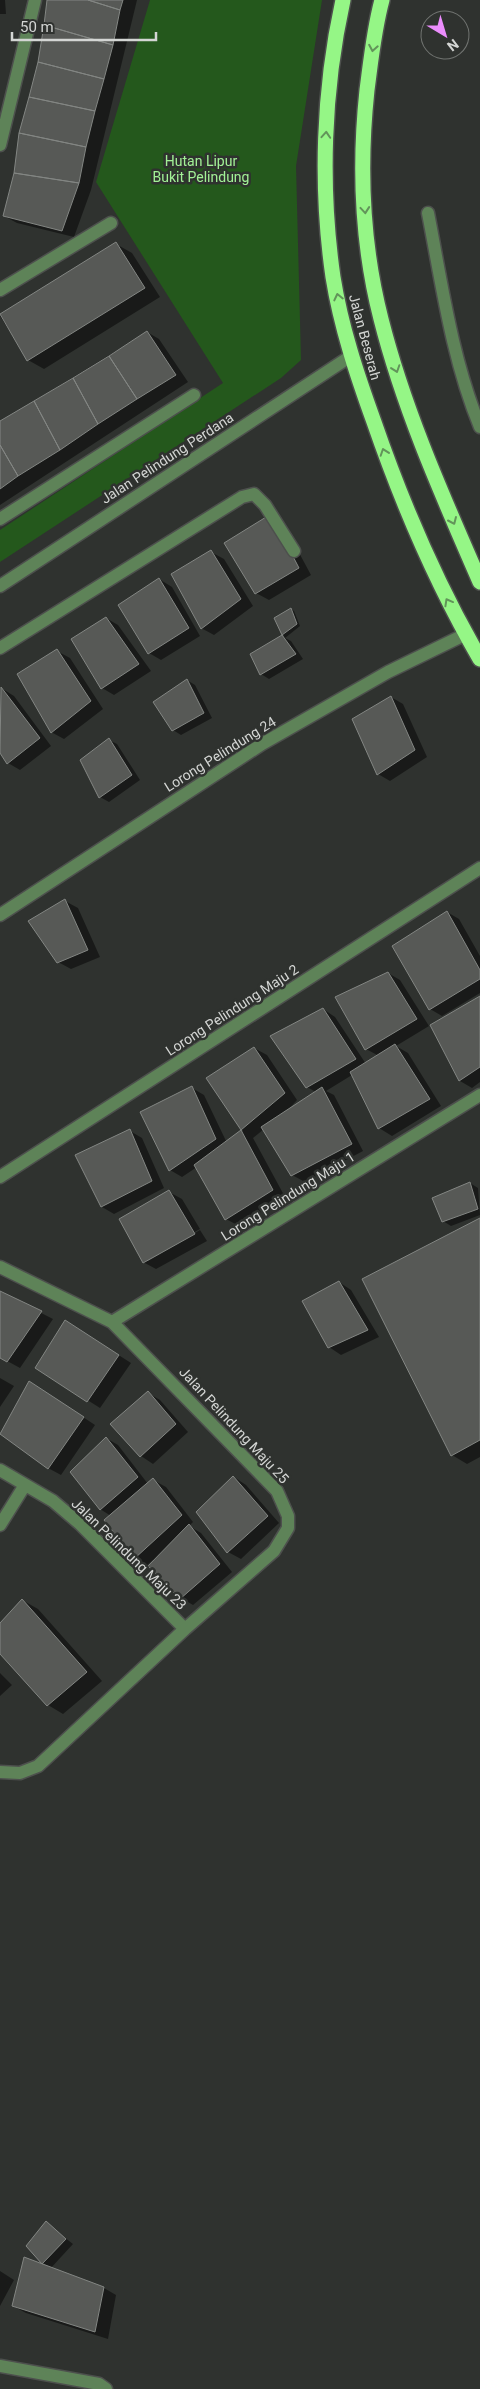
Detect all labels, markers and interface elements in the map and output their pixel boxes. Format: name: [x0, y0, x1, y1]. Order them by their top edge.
scale bar: [12, 10, 156, 42]
north arrow: [420, 10, 470, 60]
text: 50 m: [20, 18, 54, 36]
text: N: [444, 36, 462, 55]
one-way arrow: [368, 43, 378, 52]
one-way arrow: [321, 131, 332, 139]
park label: Hutan Lipur Bukit Pelindung: [153, 153, 249, 185]
one-way arrow: [359, 206, 370, 214]
one-way arrow: [333, 292, 344, 301]
street label: Jalan Beserah: [346, 292, 384, 382]
one-way arrow: [390, 364, 400, 372]
street label: Jalan Pelindung Perdana: [98, 409, 236, 507]
one-way arrow: [380, 448, 390, 457]
one-way arrow: [447, 516, 458, 525]
one-way arrow: [444, 598, 454, 607]
street label: Lorong Pelindung 24: [161, 713, 279, 795]
street label: Lorong Pelindung Maju 2: [163, 961, 301, 1059]
street label: Lorong Pelindung Maju 1: [218, 1148, 358, 1244]
street label: Jalan Pelindung Maju 25: [176, 1364, 292, 1487]
street label: Jalan Pelindung Maju 23: [68, 1495, 190, 1613]

